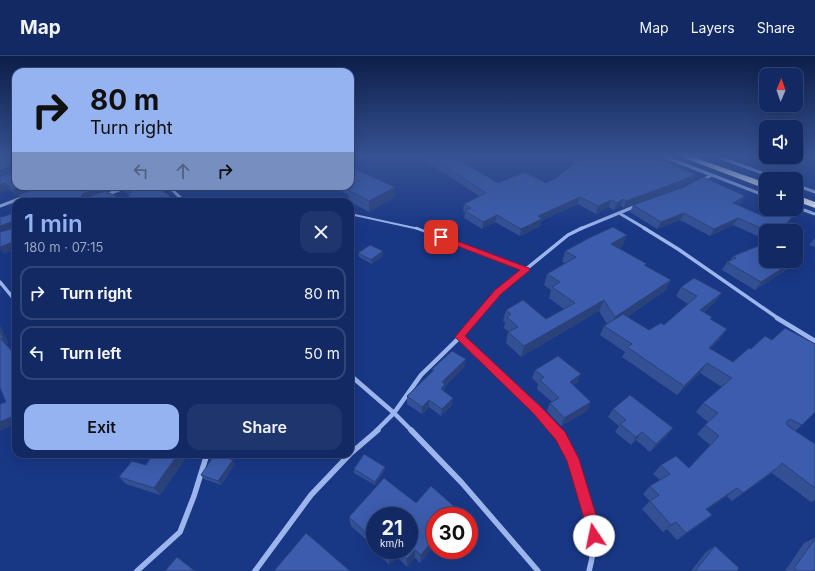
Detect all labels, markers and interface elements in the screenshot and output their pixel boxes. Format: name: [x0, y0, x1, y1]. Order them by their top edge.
text: Map: [20, 16, 61, 39]
text: Map: [640, 19, 669, 36]
text: Layers: [691, 19, 735, 36]
text: Share: [757, 19, 795, 36]
north arrow: [759, 68, 803, 112]
map controls: [759, 68, 803, 268]
text: 80 m: [90, 83, 159, 117]
icon: right: [24, 84, 76, 136]
text: Turn right: [90, 117, 173, 138]
button: sound: [759, 120, 803, 164]
icon: left: [130, 160, 152, 182]
icon: ahead: [172, 160, 194, 182]
icon: right: [214, 160, 236, 182]
button: +: [759, 172, 803, 216]
text: 1 min: [24, 209, 83, 238]
button: close: [300, 211, 342, 253]
pin: [424, 220, 458, 254]
button: −: [759, 224, 803, 268]
icon: arrive: [430, 226, 452, 248]
text: 180 m · 07:15: [24, 239, 103, 255]
icon: right: [26, 282, 48, 304]
text: Turn right: [60, 284, 132, 303]
text: 80 m: [304, 284, 340, 303]
icon: left: [26, 342, 48, 364]
text: Turn left: [60, 344, 121, 363]
text: 50 m: [304, 344, 340, 363]
button: Exit: [24, 404, 179, 450]
button: Share: [187, 404, 342, 450]
speed limit sign: 30: [426, 507, 478, 559]
position arrow: [573, 515, 615, 557]
text: 21: [381, 516, 403, 540]
text: km/h: [380, 537, 404, 549]

